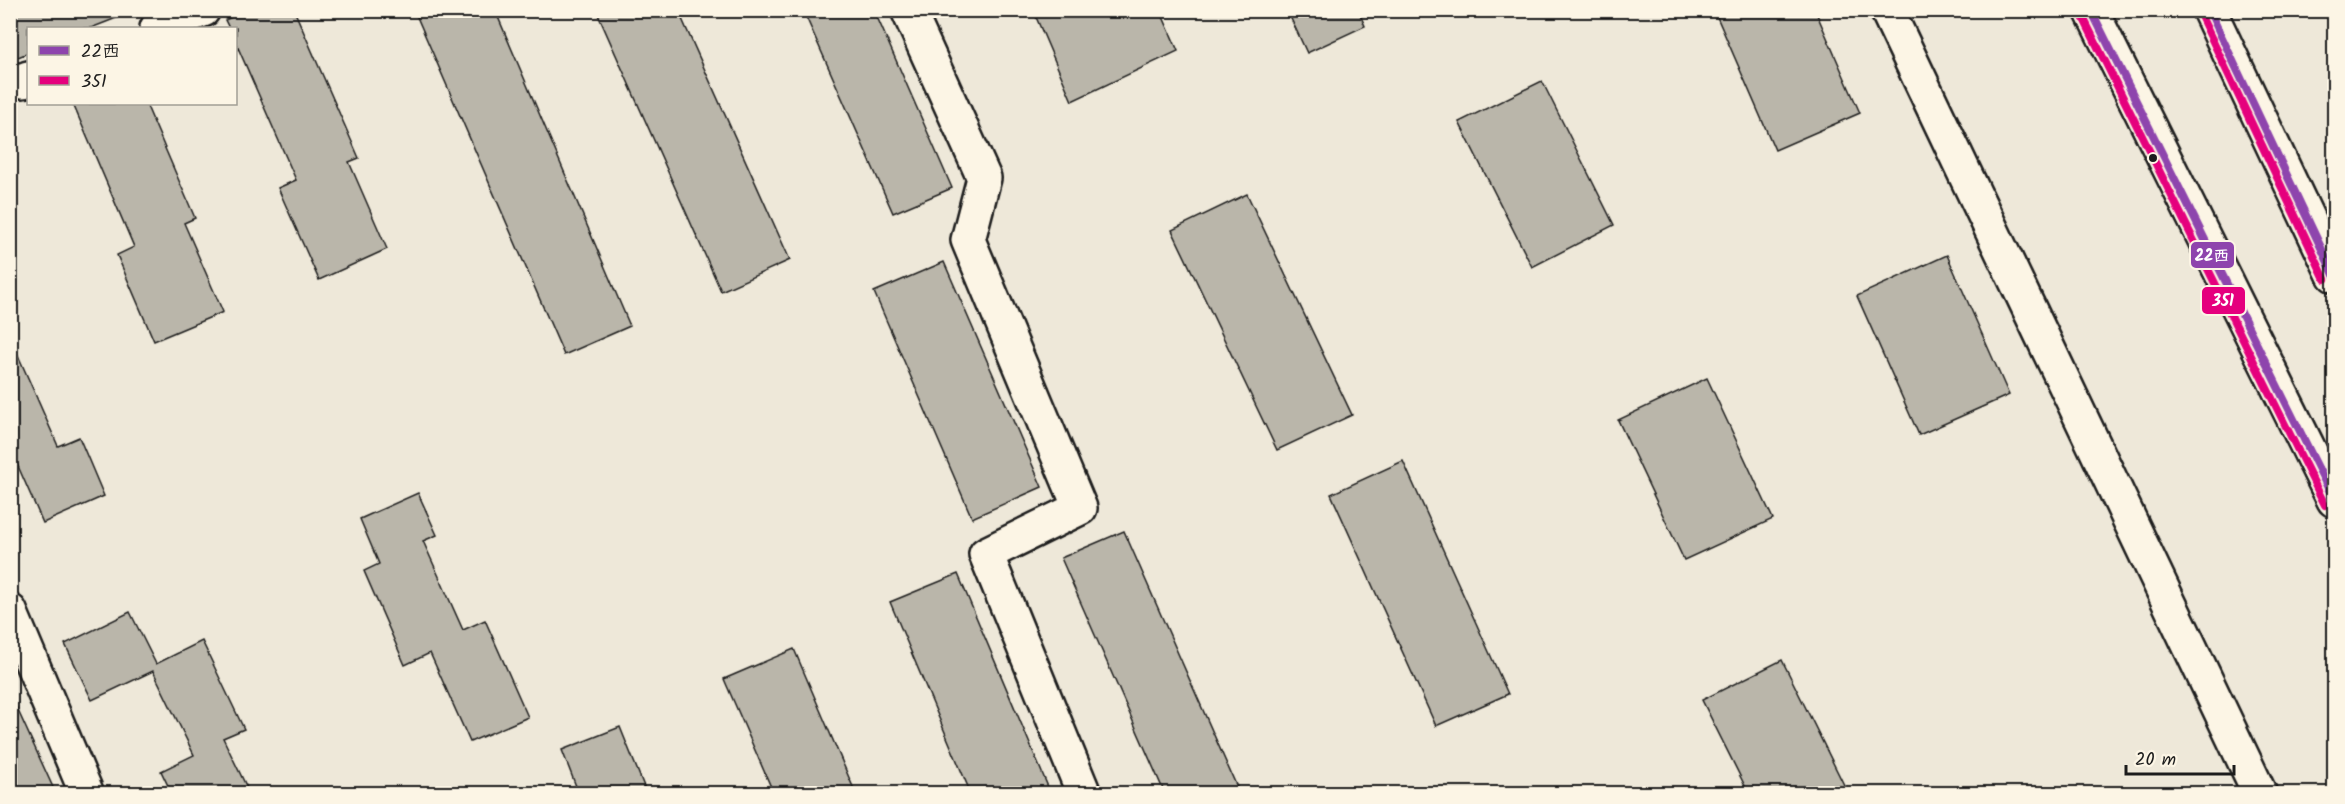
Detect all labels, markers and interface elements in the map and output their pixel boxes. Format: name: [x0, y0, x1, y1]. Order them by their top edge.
legend: [27, 27, 237, 105]
text: 22西: [81, 38, 120, 67]
text: 351: [81, 68, 107, 97]
unlabelled marker: [2147, 152, 2159, 164]
line badge: 22西: [2190, 241, 2235, 269]
text: 22西: [2195, 244, 2229, 269]
line badge: 351: [2201, 286, 2246, 315]
text: 351: [2211, 289, 2234, 314]
scale bar: [2126, 738, 2234, 776]
text: 20 m: [2135, 746, 2176, 775]

